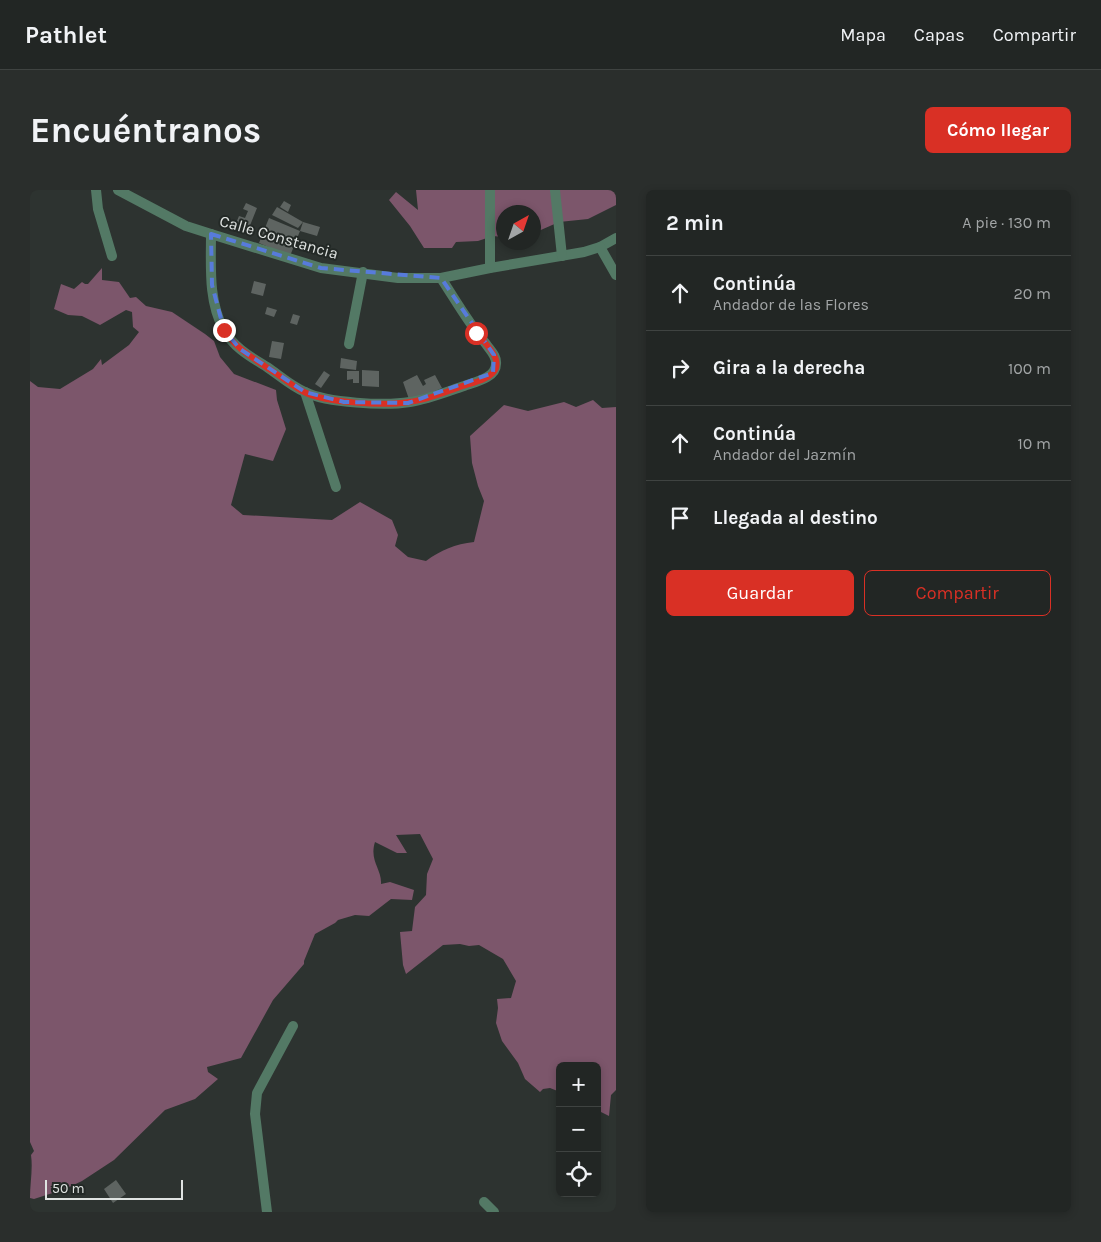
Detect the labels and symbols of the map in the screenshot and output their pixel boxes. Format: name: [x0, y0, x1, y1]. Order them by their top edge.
north arrow: [496, 205, 541, 250]
street label: Calle Constancia: [217, 211, 341, 263]
route end: [213, 319, 236, 342]
route start: [465, 322, 488, 345]
scale bar: [45, 1177, 182, 1200]

